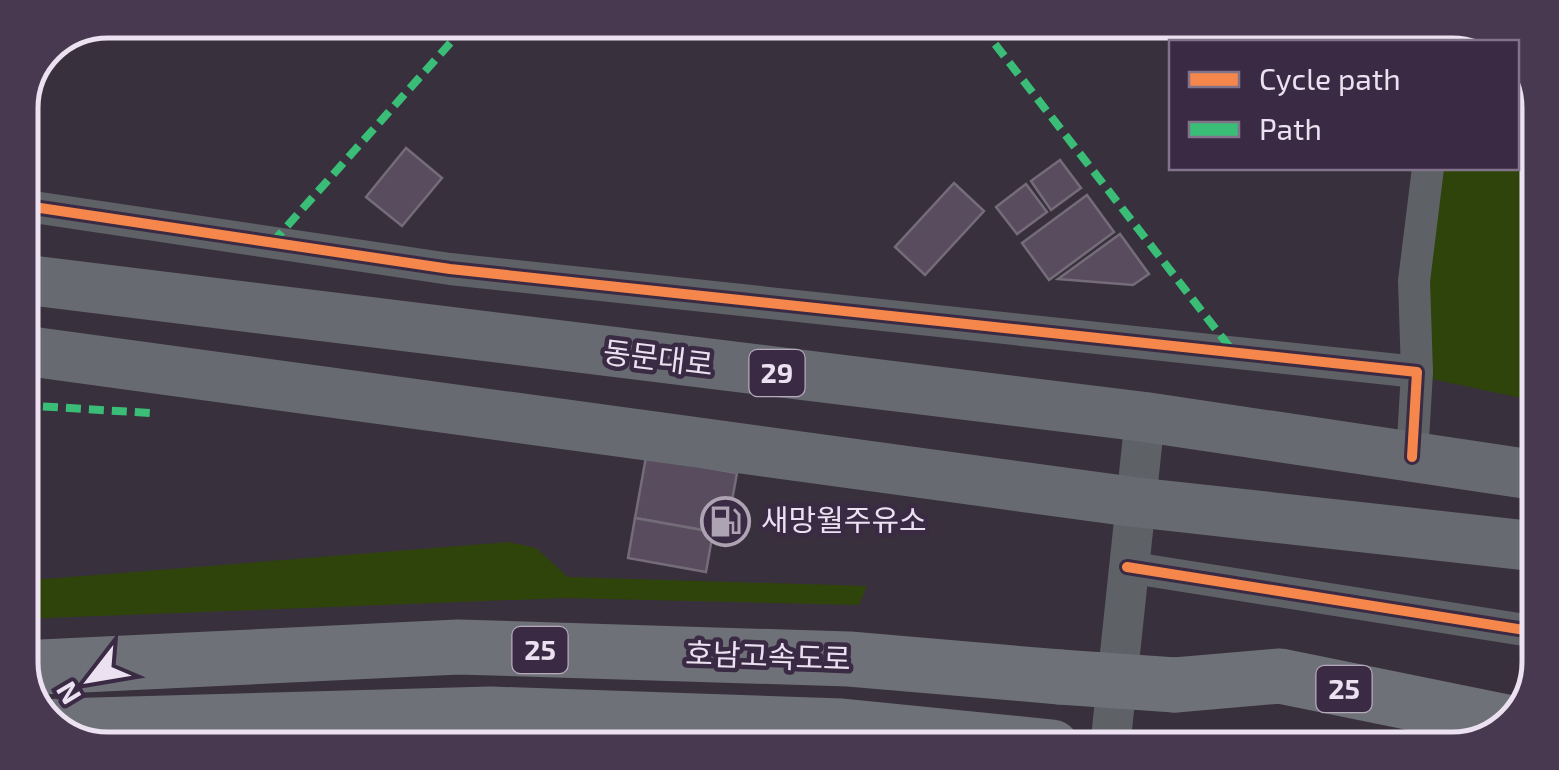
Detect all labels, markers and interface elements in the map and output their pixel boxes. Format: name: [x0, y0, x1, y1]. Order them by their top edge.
legend: [1169, 40, 1519, 170]
text: Cycle path: [1259, 60, 1401, 96]
text: Path: [1259, 110, 1322, 146]
street label: 동문대로: [601, 332, 715, 382]
road number: 29: [750, 350, 804, 396]
fuel station icon: 새망월주유소: [700, 495, 752, 547]
place label: 새망월주유소: [761, 501, 927, 537]
road number: 25: [512, 627, 568, 673]
north arrow: [40, 630, 140, 730]
street label: 호남고속도로: [685, 634, 851, 676]
road number: 25: [1316, 666, 1372, 712]
text: N: [48, 676, 87, 711]

